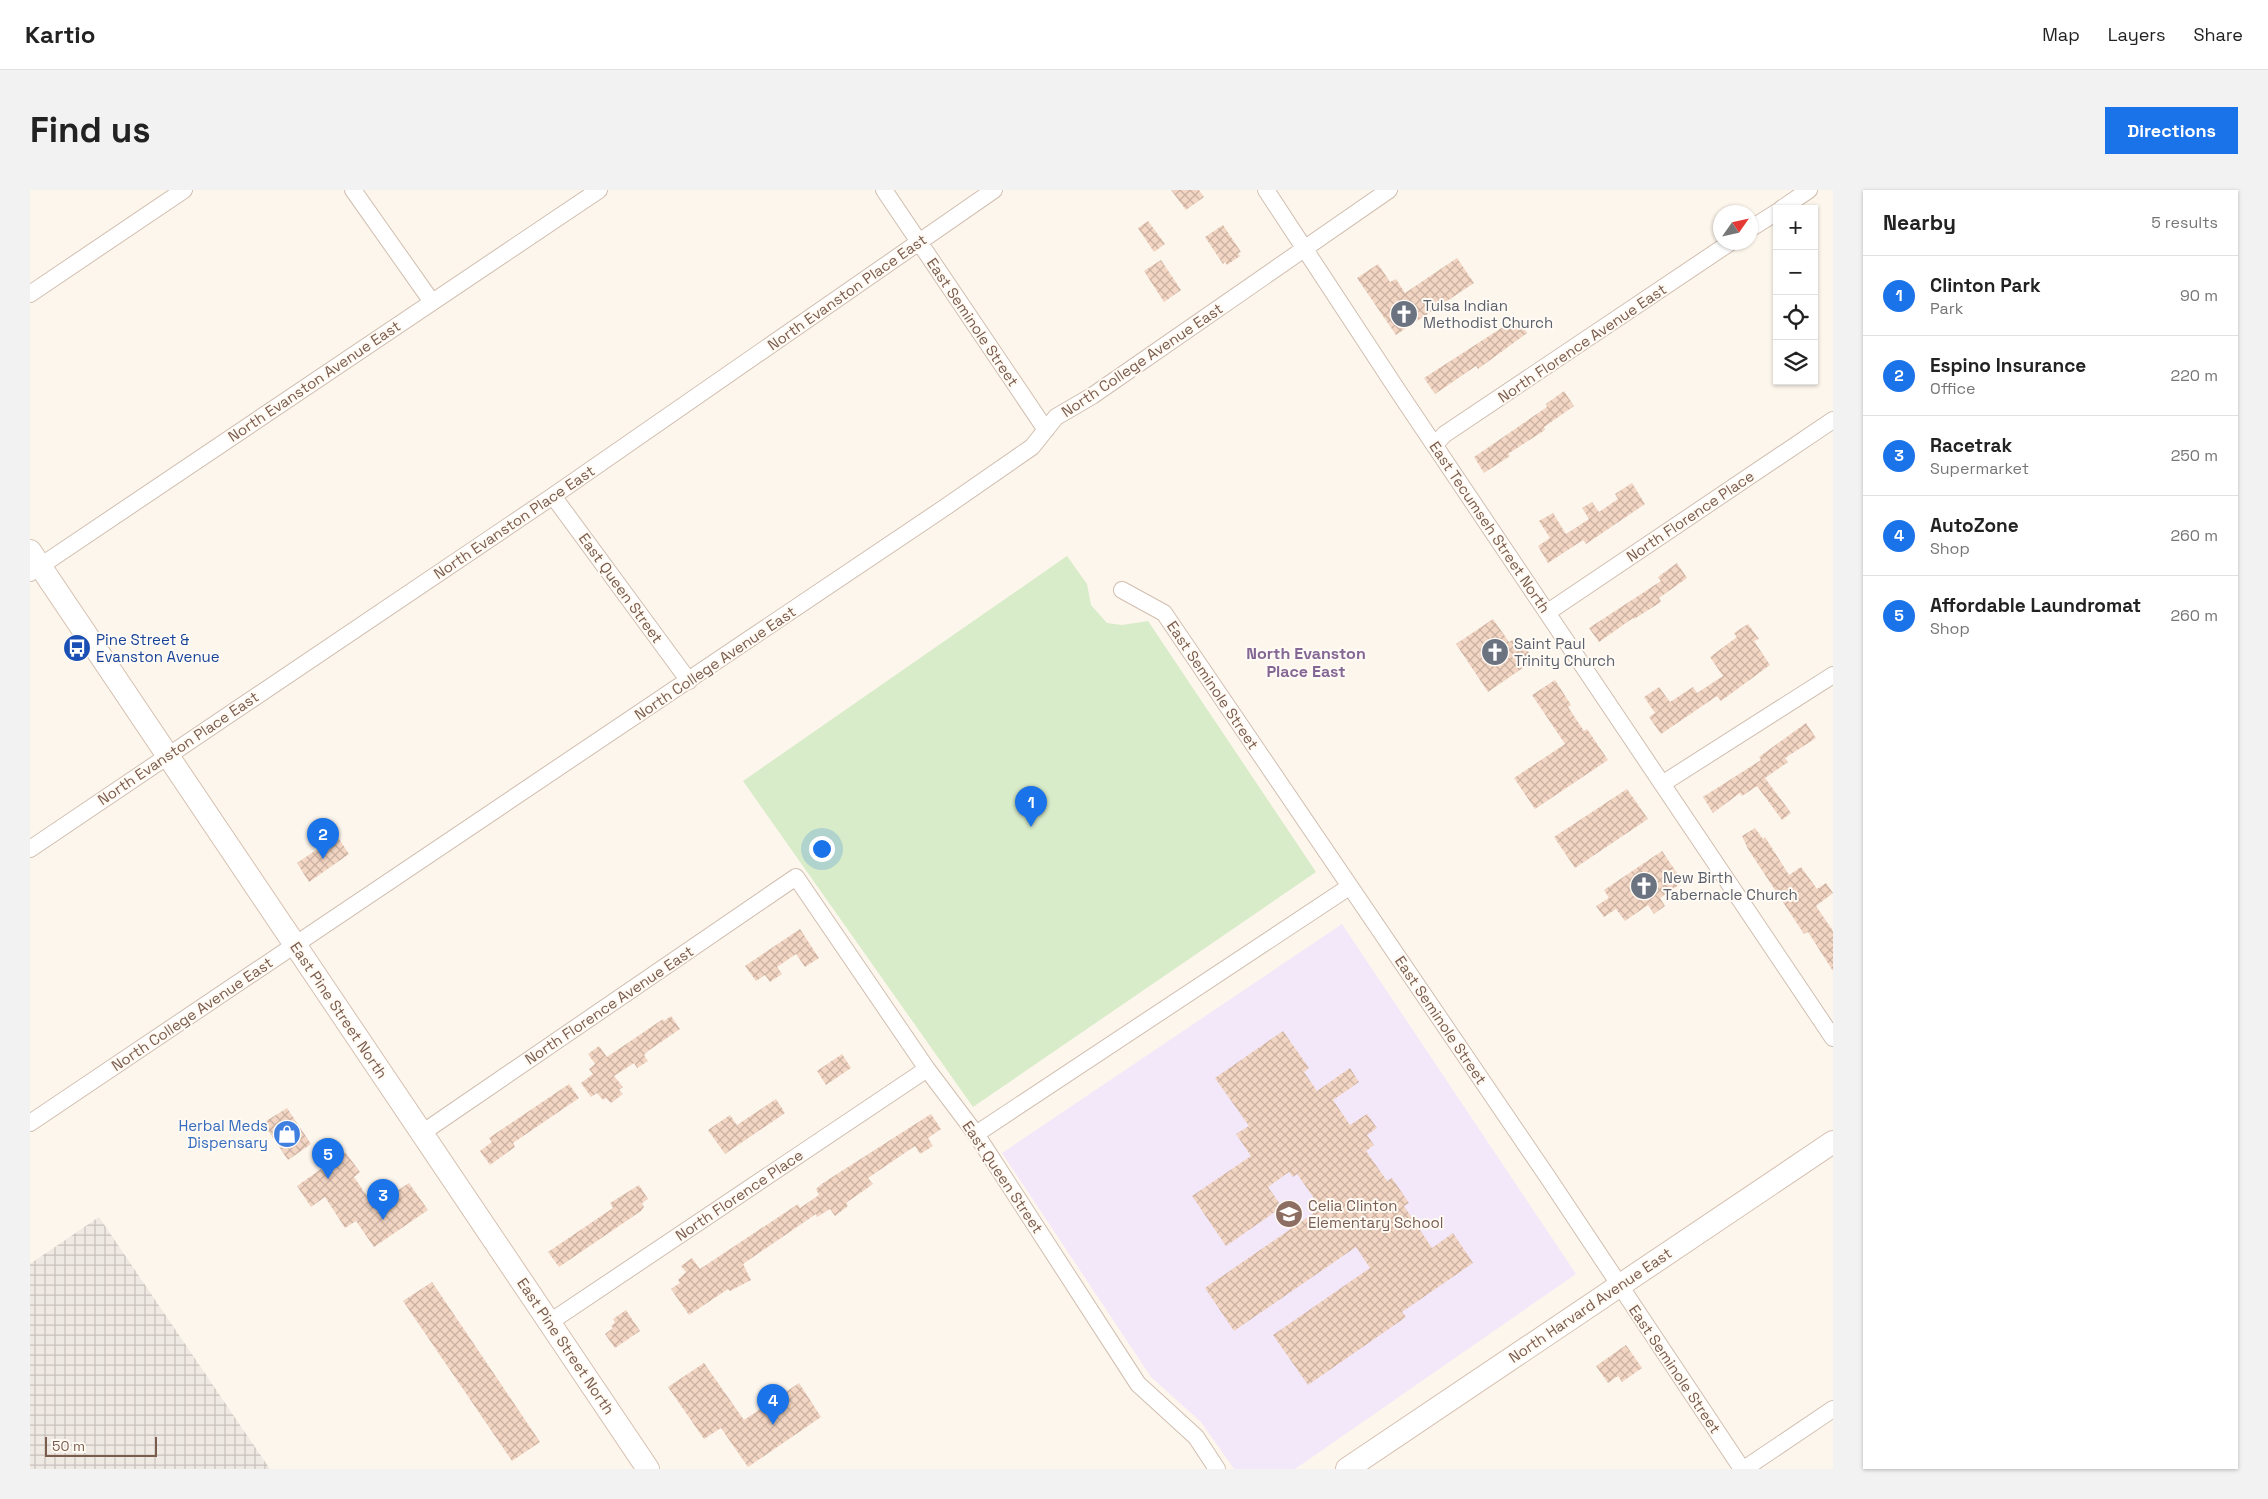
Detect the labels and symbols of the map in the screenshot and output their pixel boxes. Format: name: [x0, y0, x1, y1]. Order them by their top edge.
north arrow: [1713, 205, 1758, 250]
street label: North Evanston Place East: [764, 230, 930, 354]
street label: East Seminole Street: [923, 254, 1023, 390]
street label: North Florence Avenue East: [1494, 279, 1670, 407]
place label: Tulsa Indian Methodist Church: [1423, 296, 1553, 332]
street label: North College Avenue East: [1058, 299, 1226, 421]
church icon: Tulsa Indian Methodist Church: [1389, 299, 1419, 329]
street label: North Evanston Avenue East: [224, 316, 404, 446]
street label: East Tecumseh Street North: [1425, 438, 1555, 616]
street label: North Evanston Place East: [430, 461, 598, 583]
street label: North Florence Place: [1623, 466, 1758, 566]
street label: East Queen Street: [575, 529, 667, 647]
street label: North College Avenue East: [631, 602, 799, 724]
street label: East Seminole Street: [1163, 617, 1263, 753]
place label: Pine Street & Evanston Avenue: [96, 630, 220, 666]
bus stop icon: Pine Street & Evanston Avenue: [62, 633, 92, 663]
place label: Saint Paul Trinity Church: [1514, 634, 1615, 670]
church icon: Saint Paul Trinity Church: [1480, 637, 1510, 667]
district label: North Evanston Place East: [1246, 643, 1366, 682]
street label: North Evanston Place East: [94, 687, 262, 809]
pin: 1: [1015, 786, 1047, 827]
pin: 2: [307, 818, 339, 859]
your location: [809, 836, 835, 862]
place label: New Birth Tabernacle Church: [1663, 868, 1798, 904]
church icon: New Birth Tabernacle Church: [1629, 871, 1659, 901]
street label: East Pine Street North: [286, 938, 392, 1082]
street label: North Florence Avenue East: [521, 941, 697, 1069]
street label: East Seminole Street: [1391, 952, 1491, 1088]
street label: North College Avenue East: [108, 953, 276, 1075]
place label: Herbal Meds Dispensary: [178, 1116, 268, 1152]
street label: East Queen Street: [958, 1117, 1048, 1237]
shop icon: Herbal Meds Dispensary: [272, 1119, 302, 1149]
pin: 5: [312, 1138, 344, 1179]
street label: North Florence Place: [672, 1145, 807, 1245]
pin: 3: [367, 1179, 399, 1220]
place label: Celia Clinton Elementary School: [1308, 1196, 1444, 1232]
school or university icon: Celia Clinton Elementary School: [1274, 1199, 1304, 1229]
street label: North Harvard Avenue East: [1505, 1243, 1675, 1367]
street label: East Pine Street North: [513, 1274, 619, 1418]
street label: East Seminole Street: [1625, 1301, 1725, 1437]
pin: 4: [757, 1384, 789, 1425]
scale bar: [45, 1434, 158, 1457]

